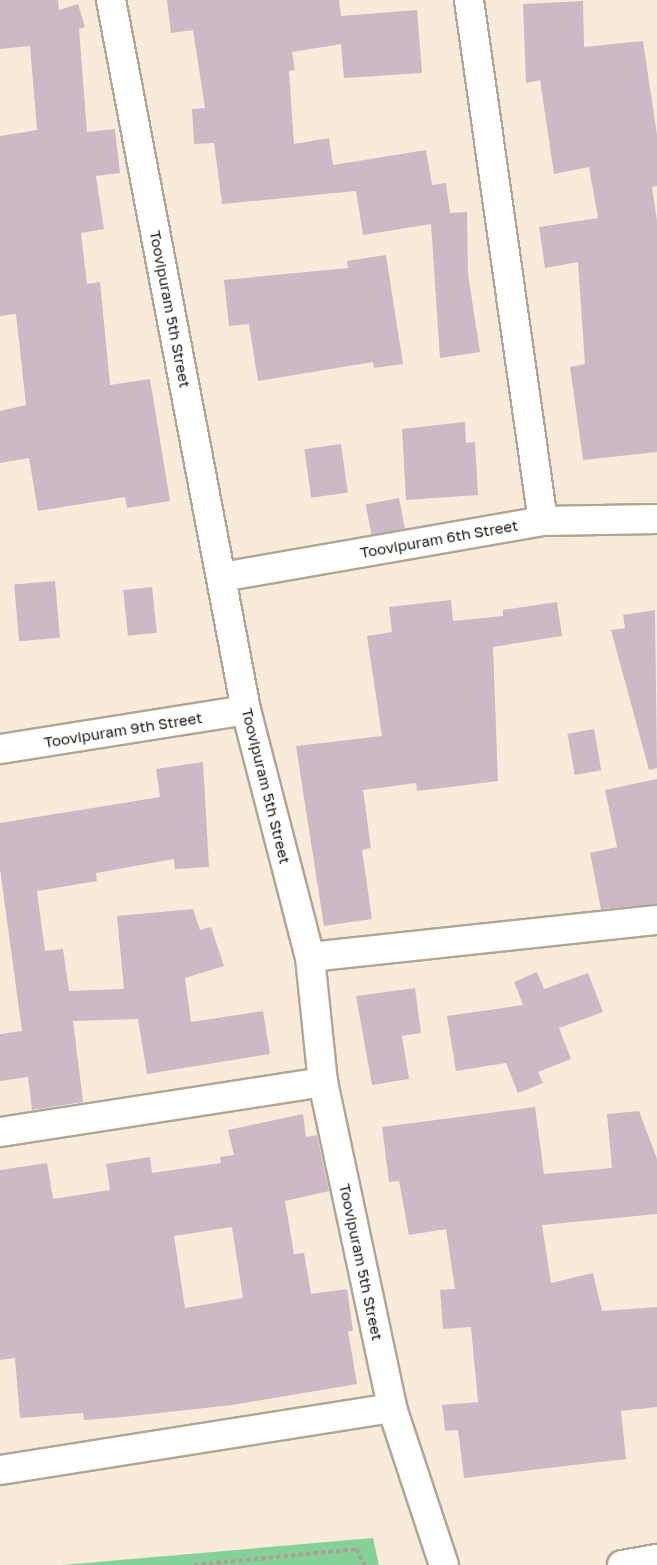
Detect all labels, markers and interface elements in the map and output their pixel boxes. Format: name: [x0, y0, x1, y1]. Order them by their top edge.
street label: Toovipuram 5th Street: [146, 229, 194, 389]
street label: Toovipuram 6th Street: [359, 516, 519, 562]
street label: Toovipuram 5th Street: [238, 706, 294, 866]
street label: Toovipuram 9th Street: [43, 709, 203, 751]
street label: Toovipuram 5th Street: [336, 1182, 386, 1342]

